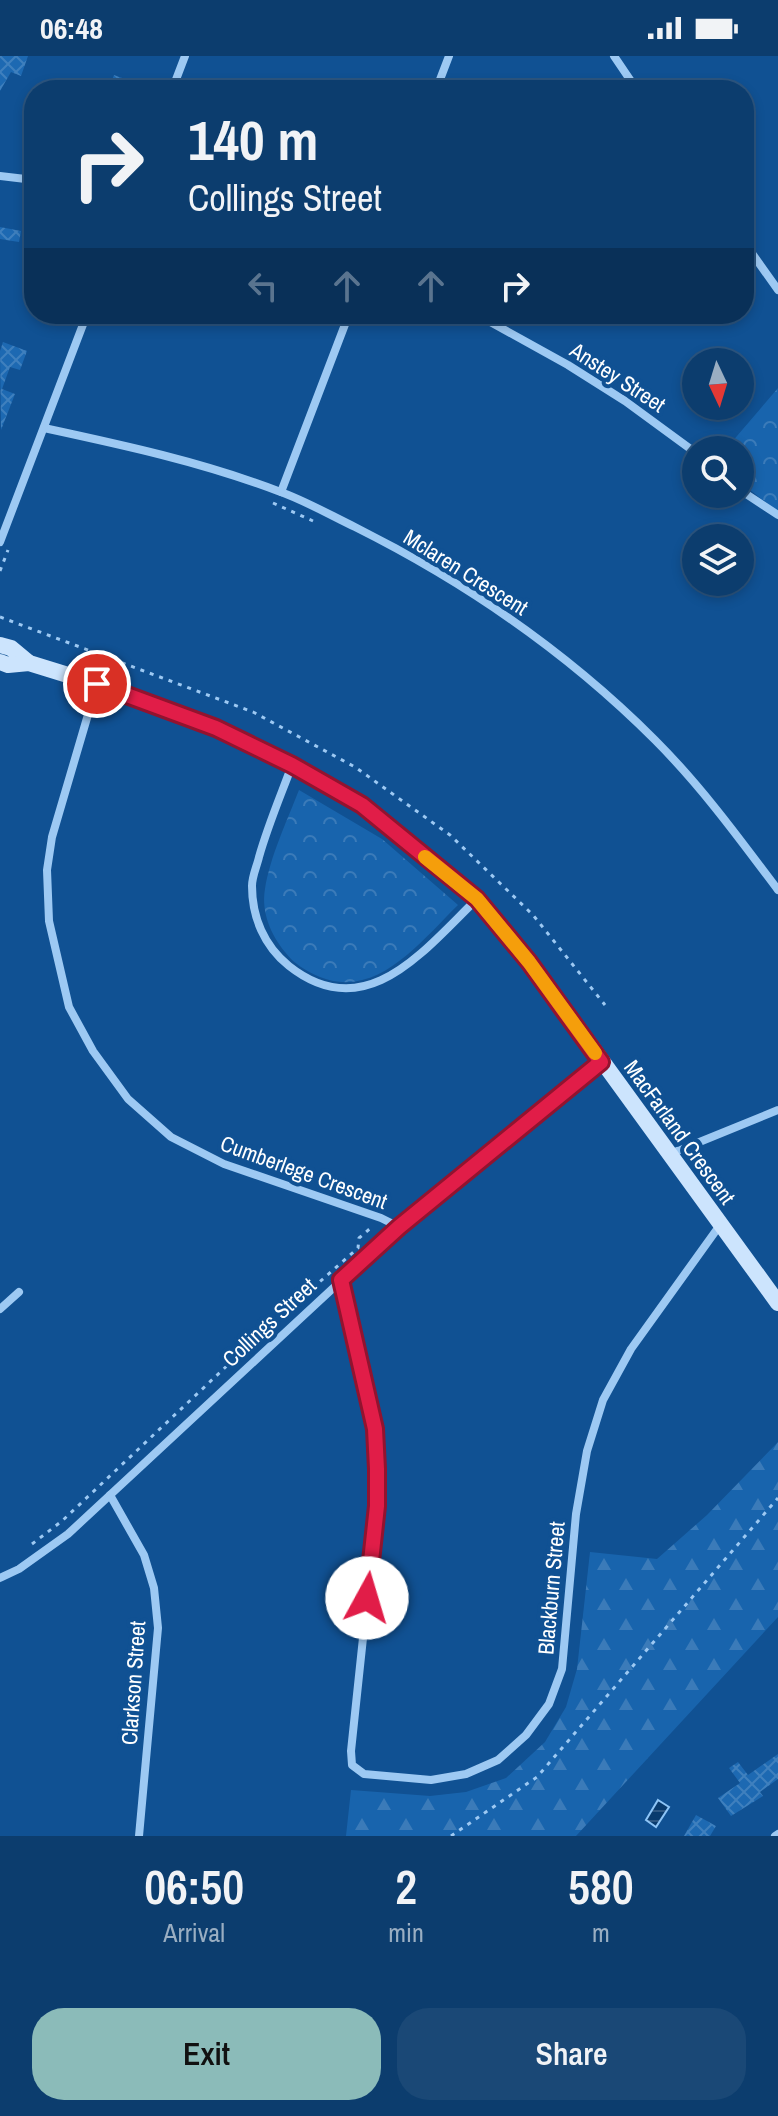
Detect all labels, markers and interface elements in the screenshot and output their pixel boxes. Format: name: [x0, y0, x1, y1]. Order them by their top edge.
text: 06:48: [40, 8, 103, 48]
text: 140 m: [188, 102, 318, 177]
icon: right: [56, 112, 160, 216]
text: Collings Street: [188, 174, 382, 222]
icon: left: [241, 264, 285, 308]
icon: ahead: [325, 264, 369, 308]
icon: ahead: [409, 264, 453, 308]
icon: right: [493, 264, 537, 308]
street label: Anstey Street: [564, 334, 672, 419]
north arrow: [682, 348, 754, 420]
map controls: [682, 348, 754, 596]
button: search: [682, 436, 754, 508]
street label: Mclaren Crescent: [398, 522, 534, 622]
button: layers: [682, 524, 754, 596]
pin: [63, 650, 131, 718]
icon: arrive: [75, 662, 119, 706]
street label: MacFarland Crescent: [617, 1054, 743, 1210]
street label: Cumberlege Crescent: [216, 1128, 392, 1216]
street label: Collings Street: [216, 1271, 322, 1373]
street label: Blackburn Street: [530, 1520, 572, 1656]
position arrow: [325, 1556, 409, 1640]
street label: Clarkson Street: [114, 1620, 152, 1746]
text: 06:50: [144, 1854, 244, 1919]
text: 2: [395, 1854, 417, 1919]
text: 580: [568, 1854, 634, 1919]
text: Arrival: [163, 1915, 225, 1950]
text: min: [388, 1915, 424, 1950]
text: m: [592, 1915, 610, 1950]
button: Exit: [32, 2008, 381, 2100]
button: Share: [397, 2008, 746, 2100]

